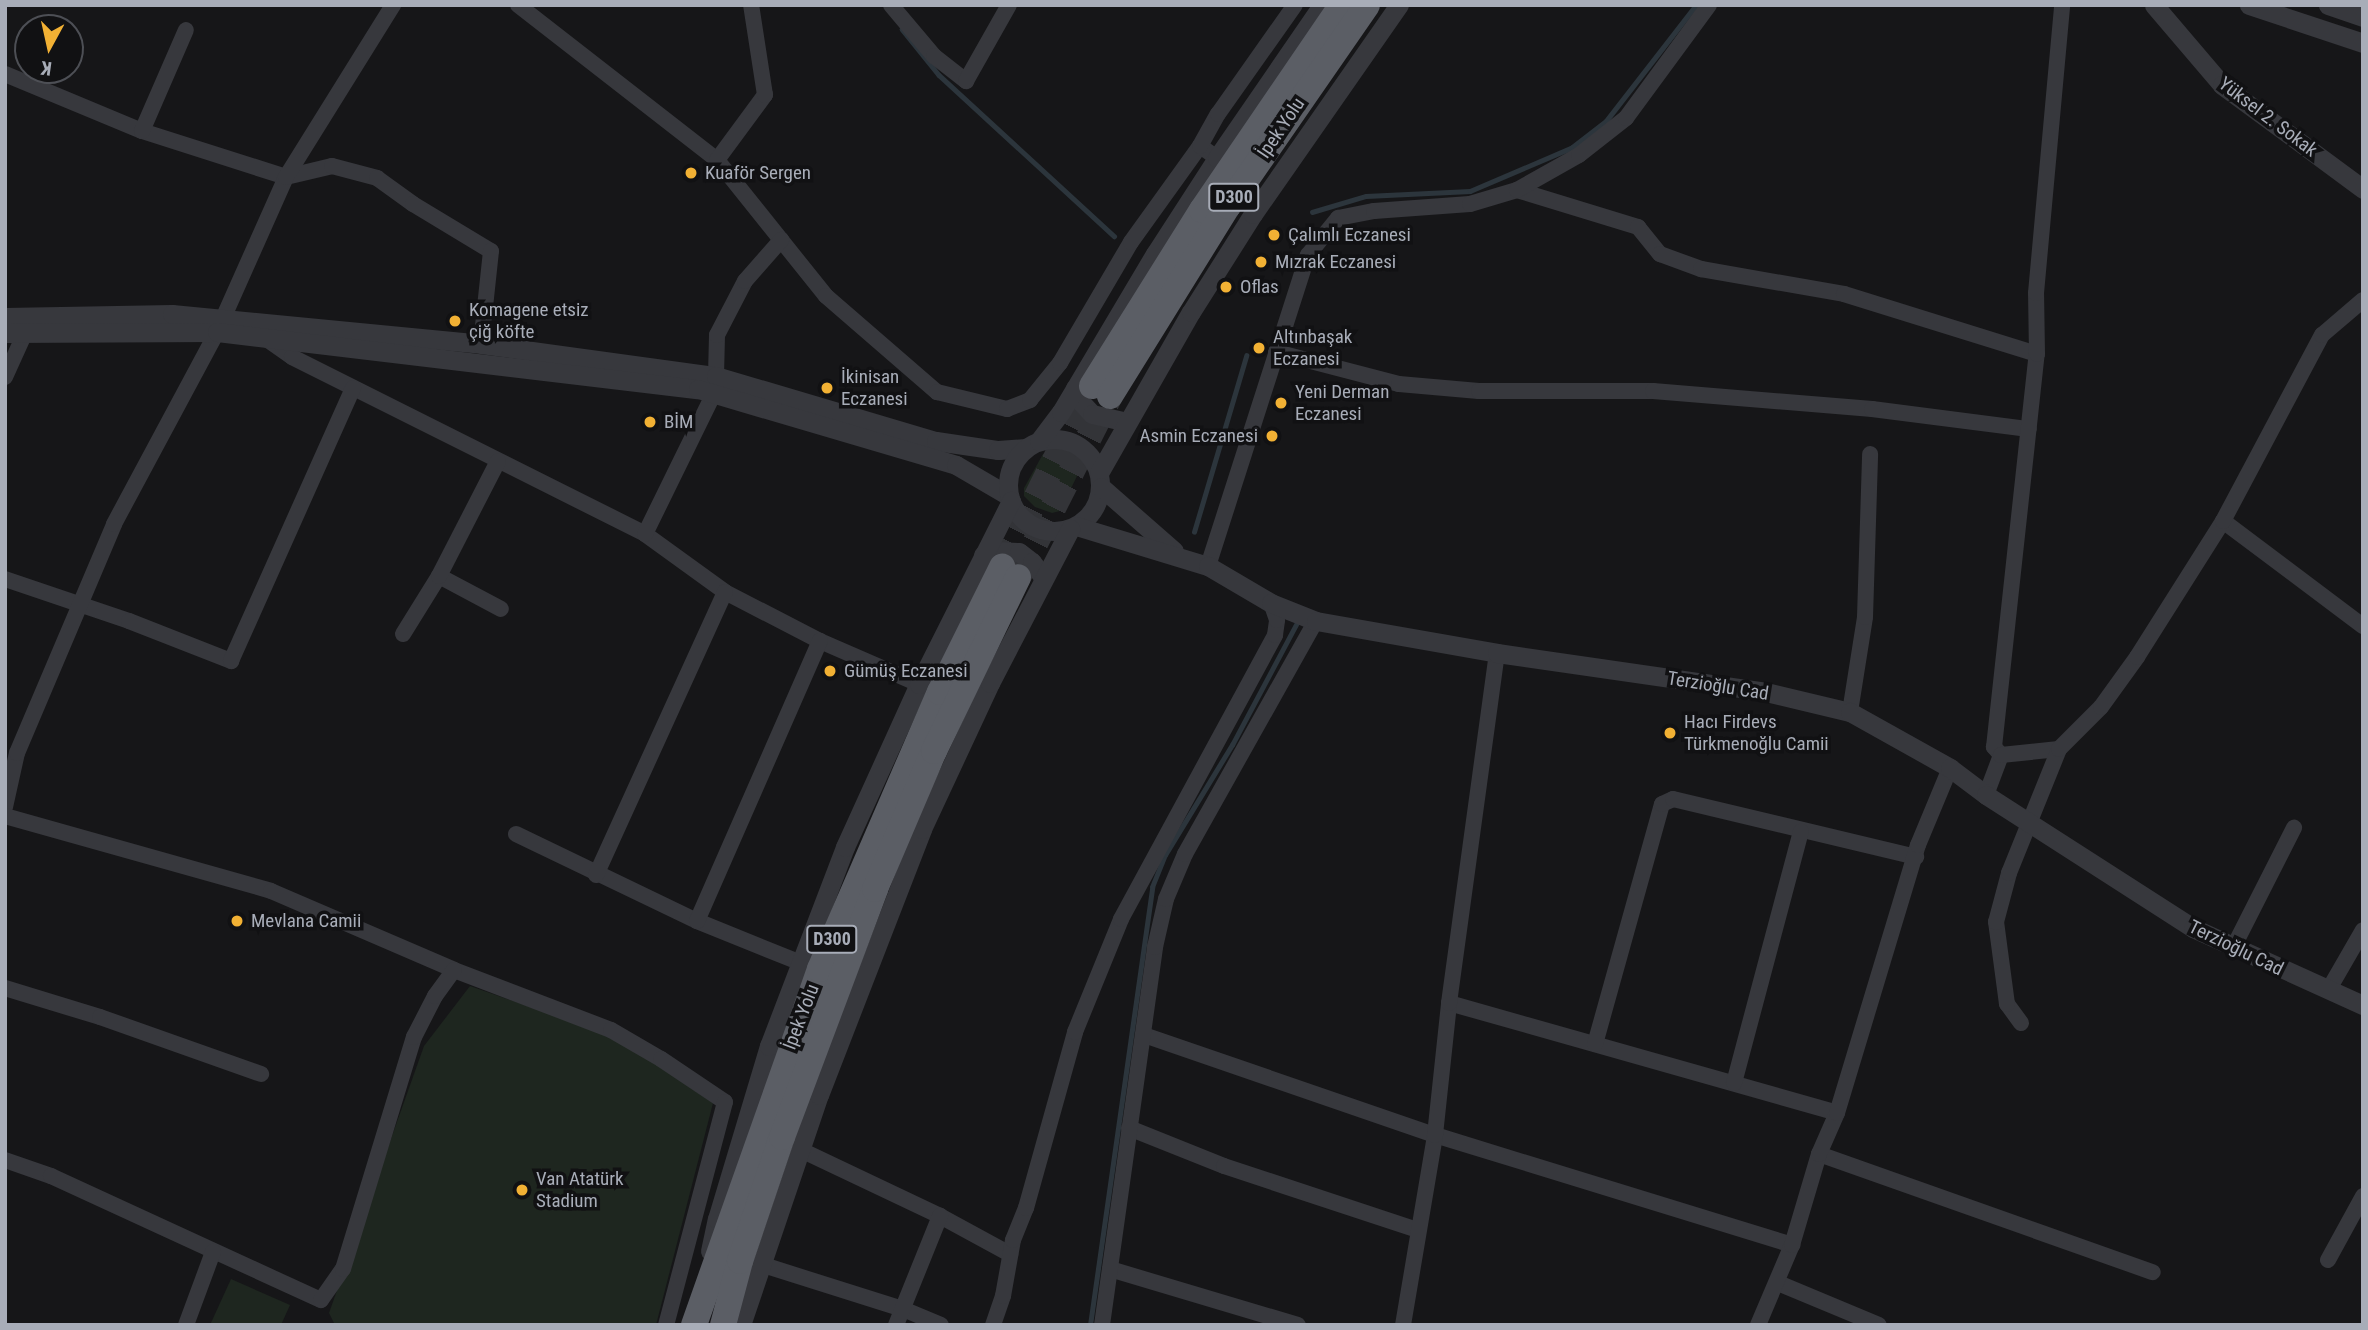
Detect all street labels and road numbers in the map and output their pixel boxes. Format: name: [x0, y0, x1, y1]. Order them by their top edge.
street label: Yüksel 2. Sokak: [2214, 72, 2322, 162]
street label: İpek Yolu: [1252, 93, 1310, 163]
road number: D300: [1208, 182, 1260, 212]
street label: Terzioğlu Cad: [1666, 667, 1770, 705]
street label: Terzioğlu Cad: [2185, 915, 2287, 981]
road number: D300: [806, 924, 858, 954]
street label: İpek Yolu: [778, 981, 824, 1053]

